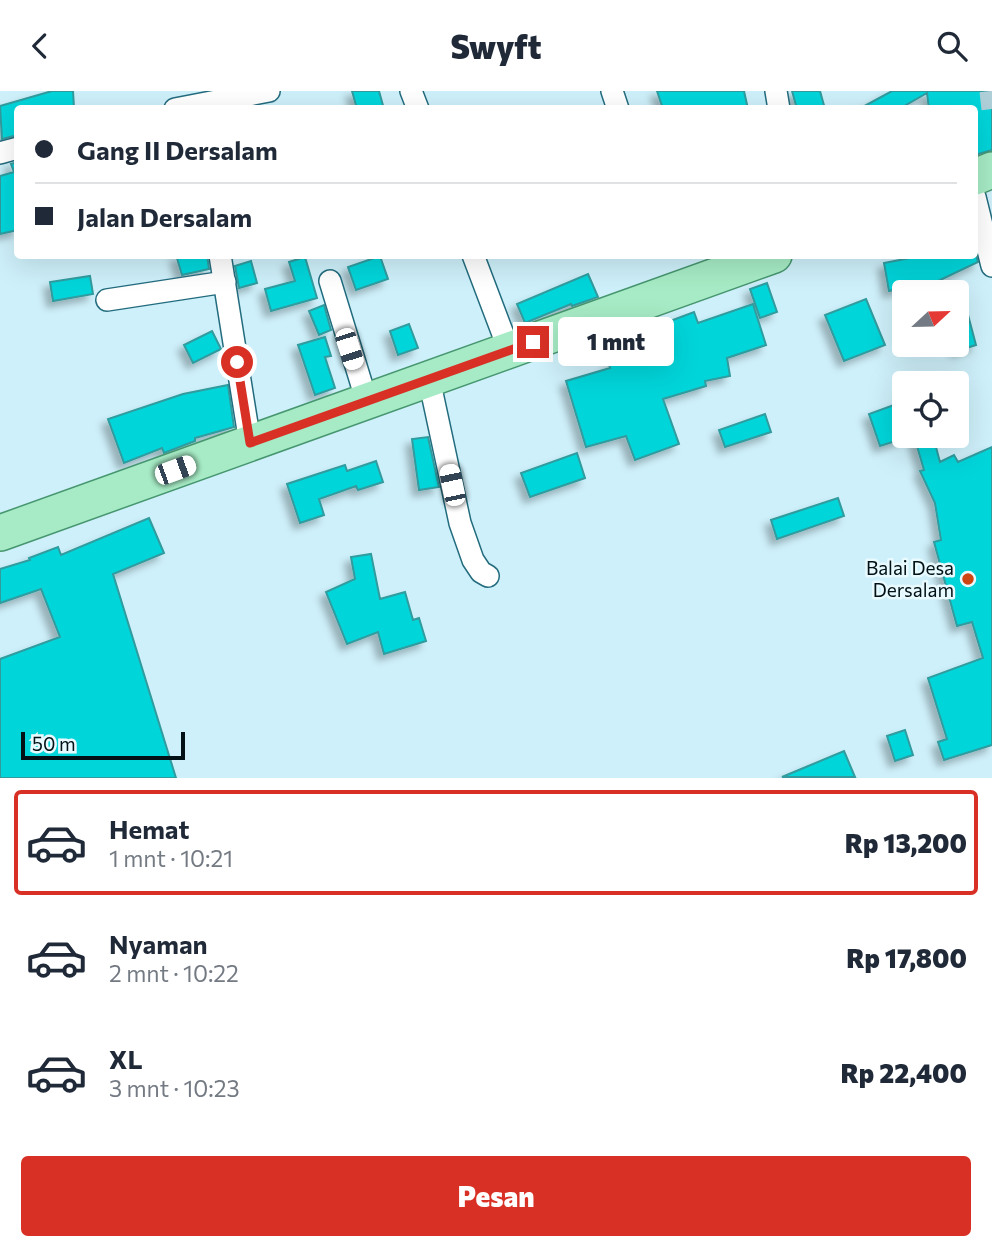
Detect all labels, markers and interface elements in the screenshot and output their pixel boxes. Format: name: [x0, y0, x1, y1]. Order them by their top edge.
text: Swyft: [451, 26, 541, 66]
icon: back: [21, 27, 59, 65]
icon: search: [933, 27, 971, 65]
text: Gang II Dersalam: [77, 134, 278, 165]
text: Jalan Dersalam: [77, 201, 252, 232]
north arrow: [892, 280, 970, 357]
map controls: [892, 280, 969, 448]
callout: 1 mnt: [558, 317, 673, 367]
car: [333, 326, 366, 372]
route end: [517, 326, 549, 358]
text: 1 mnt: [587, 327, 645, 355]
route start: [221, 346, 253, 378]
button: locate: [892, 371, 969, 448]
car: [152, 453, 199, 487]
car: [438, 462, 467, 508]
place label: Balai Desa Dersalam: [866, 556, 954, 601]
marker: Balai Desa Dersalam: [960, 571, 976, 587]
scale bar: [21, 729, 186, 760]
text: 50 m: [32, 732, 76, 755]
icon: car: [25, 811, 88, 874]
text: Hemat: [109, 813, 190, 844]
text: Rp 13,200: [845, 827, 967, 858]
text: 1 mnt · 10:21: [109, 844, 233, 872]
icon: car: [25, 926, 88, 989]
text: Nyaman: [109, 928, 208, 959]
text: Rp 17,800: [846, 942, 967, 973]
text: 2 mnt · 10:22: [109, 959, 239, 987]
icon: car: [25, 1041, 88, 1104]
text: XL: [109, 1043, 143, 1074]
text: Rp 22,400: [841, 1057, 967, 1088]
text: 3 mnt · 10:23: [109, 1074, 240, 1102]
button: Pesan: [21, 1156, 971, 1236]

